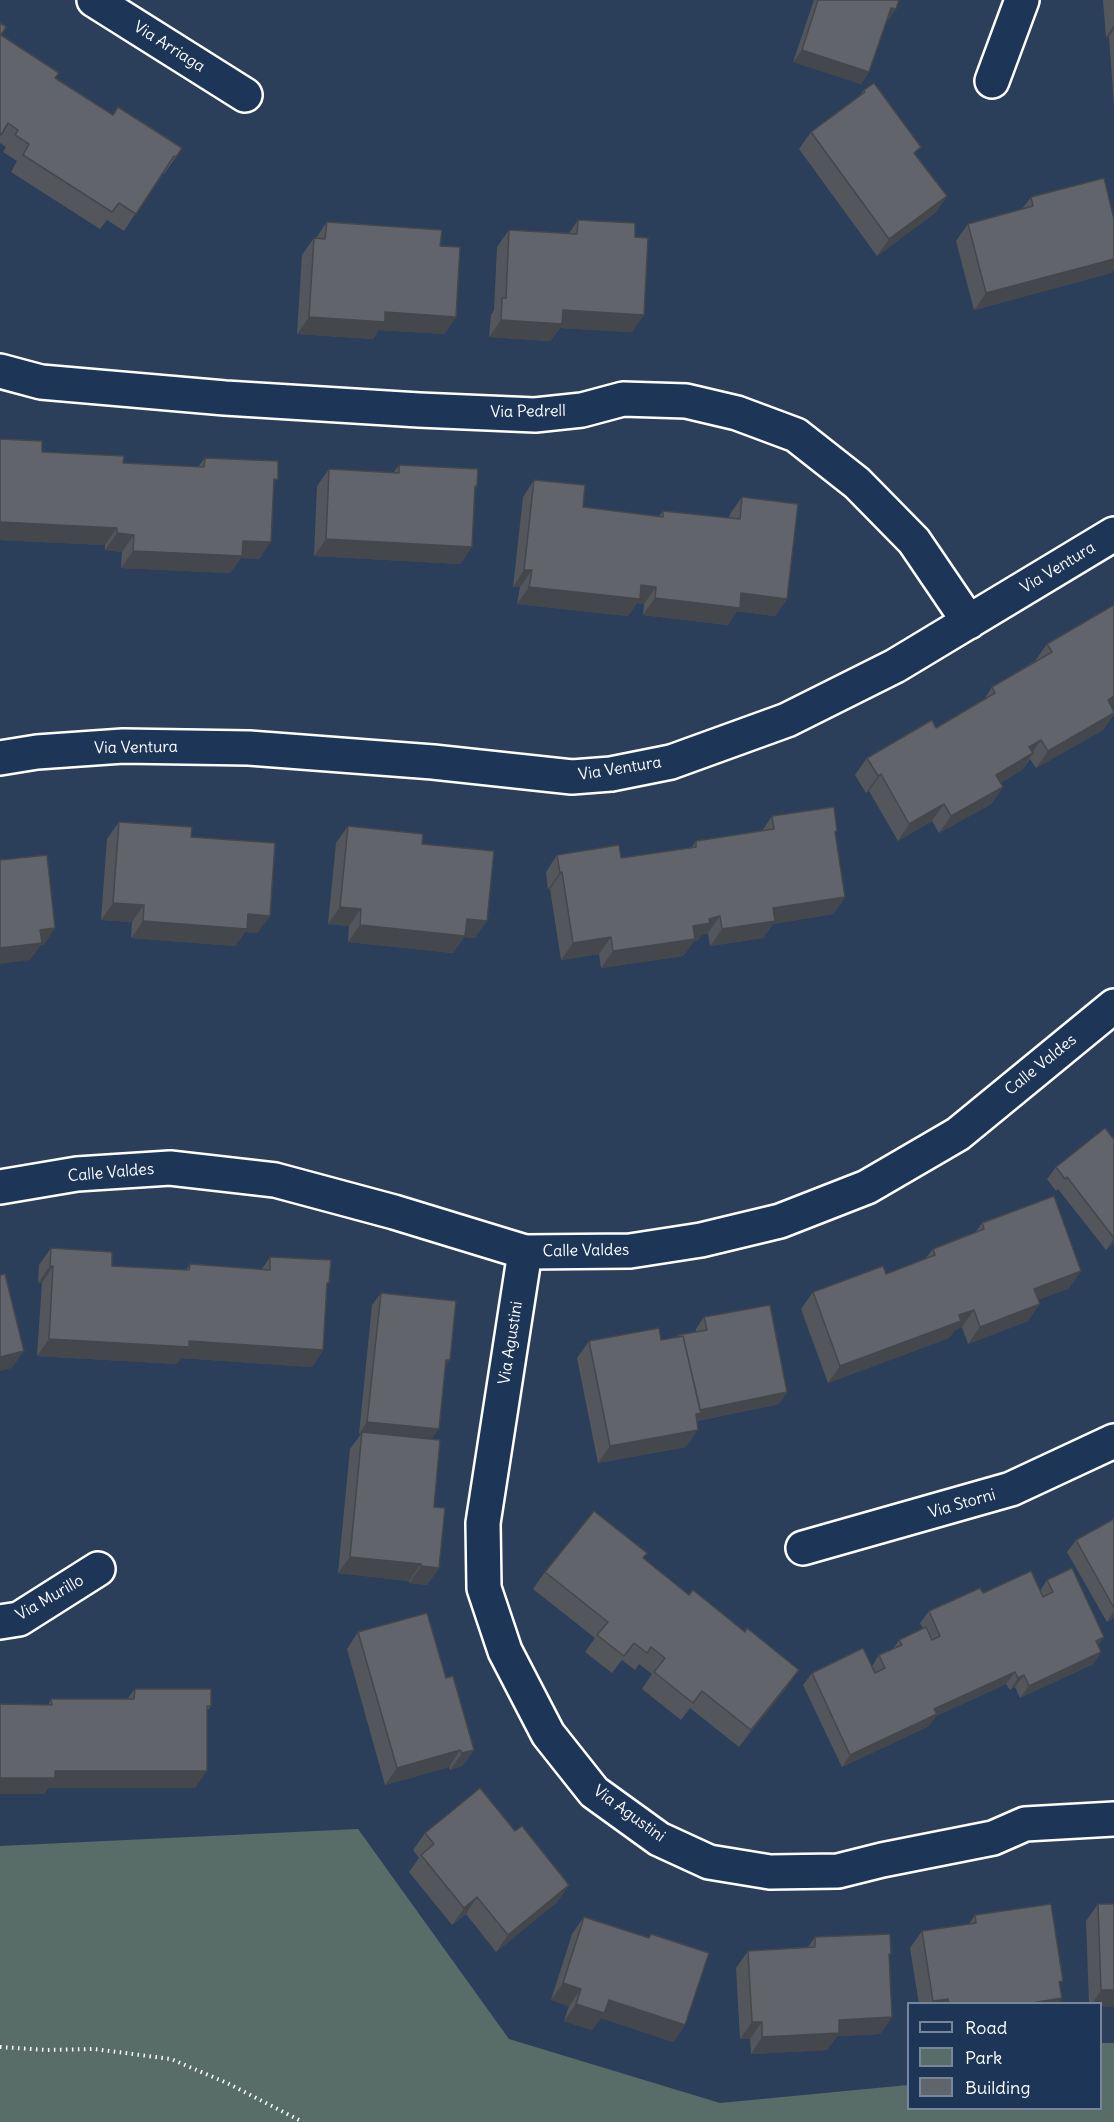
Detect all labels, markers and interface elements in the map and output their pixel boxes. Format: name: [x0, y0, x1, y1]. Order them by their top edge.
street label: Via Arriaga: [130, 18, 208, 76]
street label: Via Pedrell: [490, 402, 566, 422]
street label: Via Ventura: [1017, 538, 1099, 598]
street label: Via Ventura: [94, 738, 178, 758]
street label: Via Ventura: [577, 753, 663, 785]
street label: Calle Valdes: [1001, 1030, 1081, 1100]
street label: Calle Valdes: [67, 1160, 155, 1186]
street label: Calle Valdes: [543, 1241, 629, 1261]
street label: Via Agustini: [495, 1300, 527, 1386]
street label: Via Storni: [926, 1485, 998, 1523]
street label: Via Murillo: [13, 1571, 87, 1625]
street label: Via Agustini: [589, 1781, 669, 1847]
legend: [907, 2002, 1102, 2110]
text: Road: [965, 2016, 1007, 2039]
text: Park: [965, 2046, 1002, 2069]
text: Building: [965, 2076, 1030, 2099]

